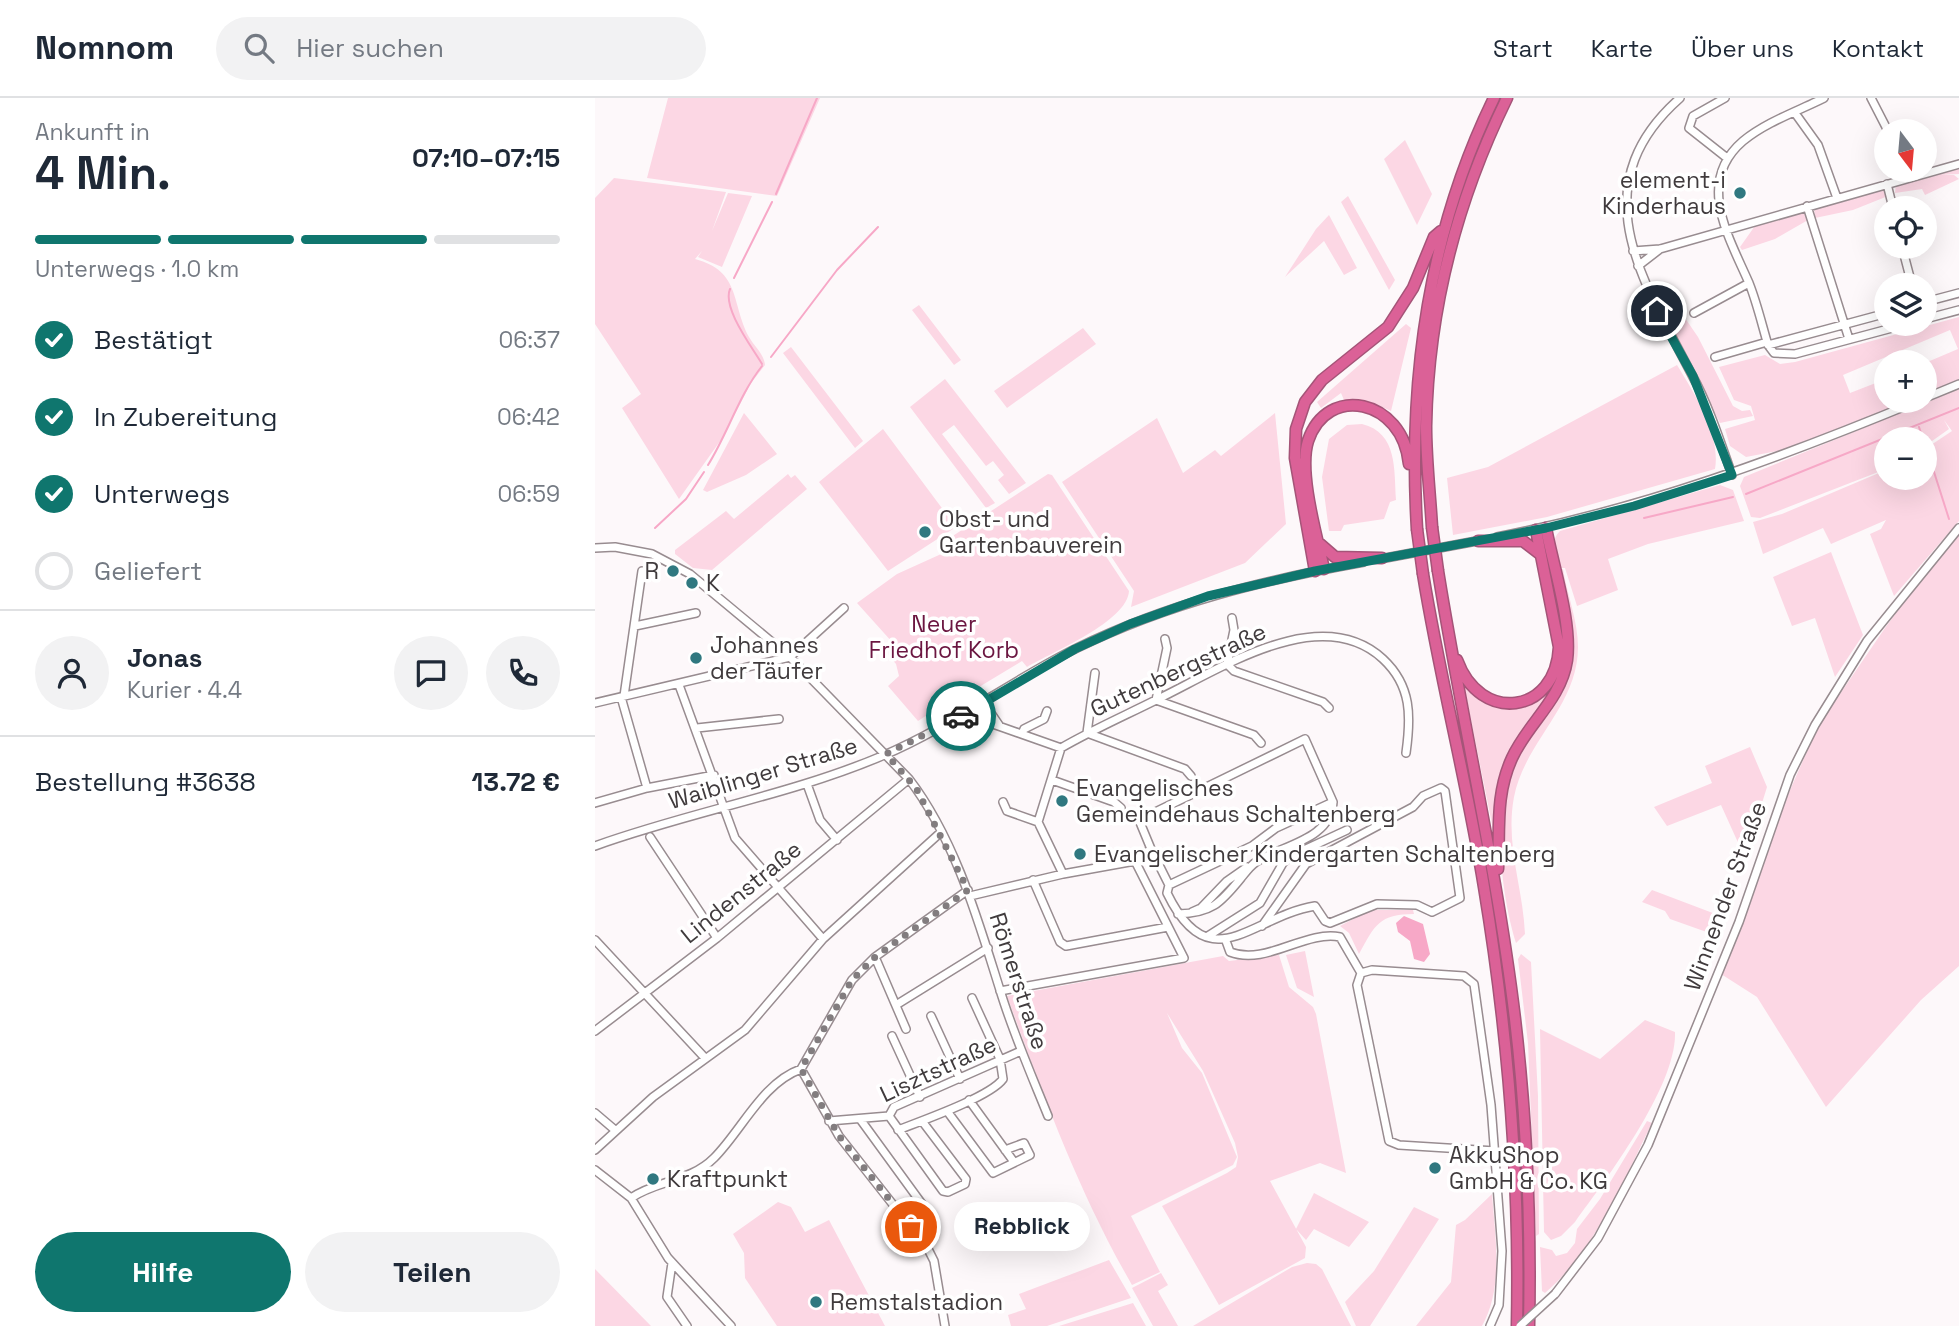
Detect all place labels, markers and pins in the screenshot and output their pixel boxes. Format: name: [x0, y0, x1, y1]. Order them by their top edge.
place label: element-i Kinderhaus: [1602, 165, 1726, 221]
marker: element-i Kinderhaus: [1732, 185, 1748, 201]
pin: [1627, 281, 1687, 341]
place label: Obst- und Gartenbauverein: [939, 504, 1123, 560]
marker: Obst- und Gartenbauverein: [917, 524, 933, 540]
place label: R: [644, 556, 659, 586]
marker: R: [665, 563, 681, 579]
place label: K: [706, 568, 720, 598]
marker: K: [684, 575, 700, 591]
place label: Johannes der Täufer: [710, 630, 823, 686]
marker: Johannes der Täufer: [688, 650, 704, 666]
place label: Evangelisches Gemeindehaus Schaltenberg: [1076, 773, 1396, 829]
marker: Evangelisches Gemeindehaus Schaltenberg: [1054, 793, 1070, 809]
place label: Evangelischer Kindergarten Schaltenberg: [1094, 839, 1555, 869]
marker: Evangelischer Kindergarten Schaltenberg: [1072, 846, 1088, 862]
place label: AkkuShop GmbH & Co. KG: [1449, 1140, 1608, 1196]
marker: AkkuShop GmbH & Co. KG: [1427, 1160, 1443, 1176]
place label: Kraftpunkt: [667, 1164, 788, 1194]
marker: Kraftpunkt: [645, 1171, 661, 1187]
pin: [881, 1197, 941, 1257]
callout: Rebblick: [953, 1202, 1089, 1252]
place label: Remstalstadion: [830, 1287, 1003, 1317]
marker: Remstalstadion: [808, 1294, 824, 1310]

